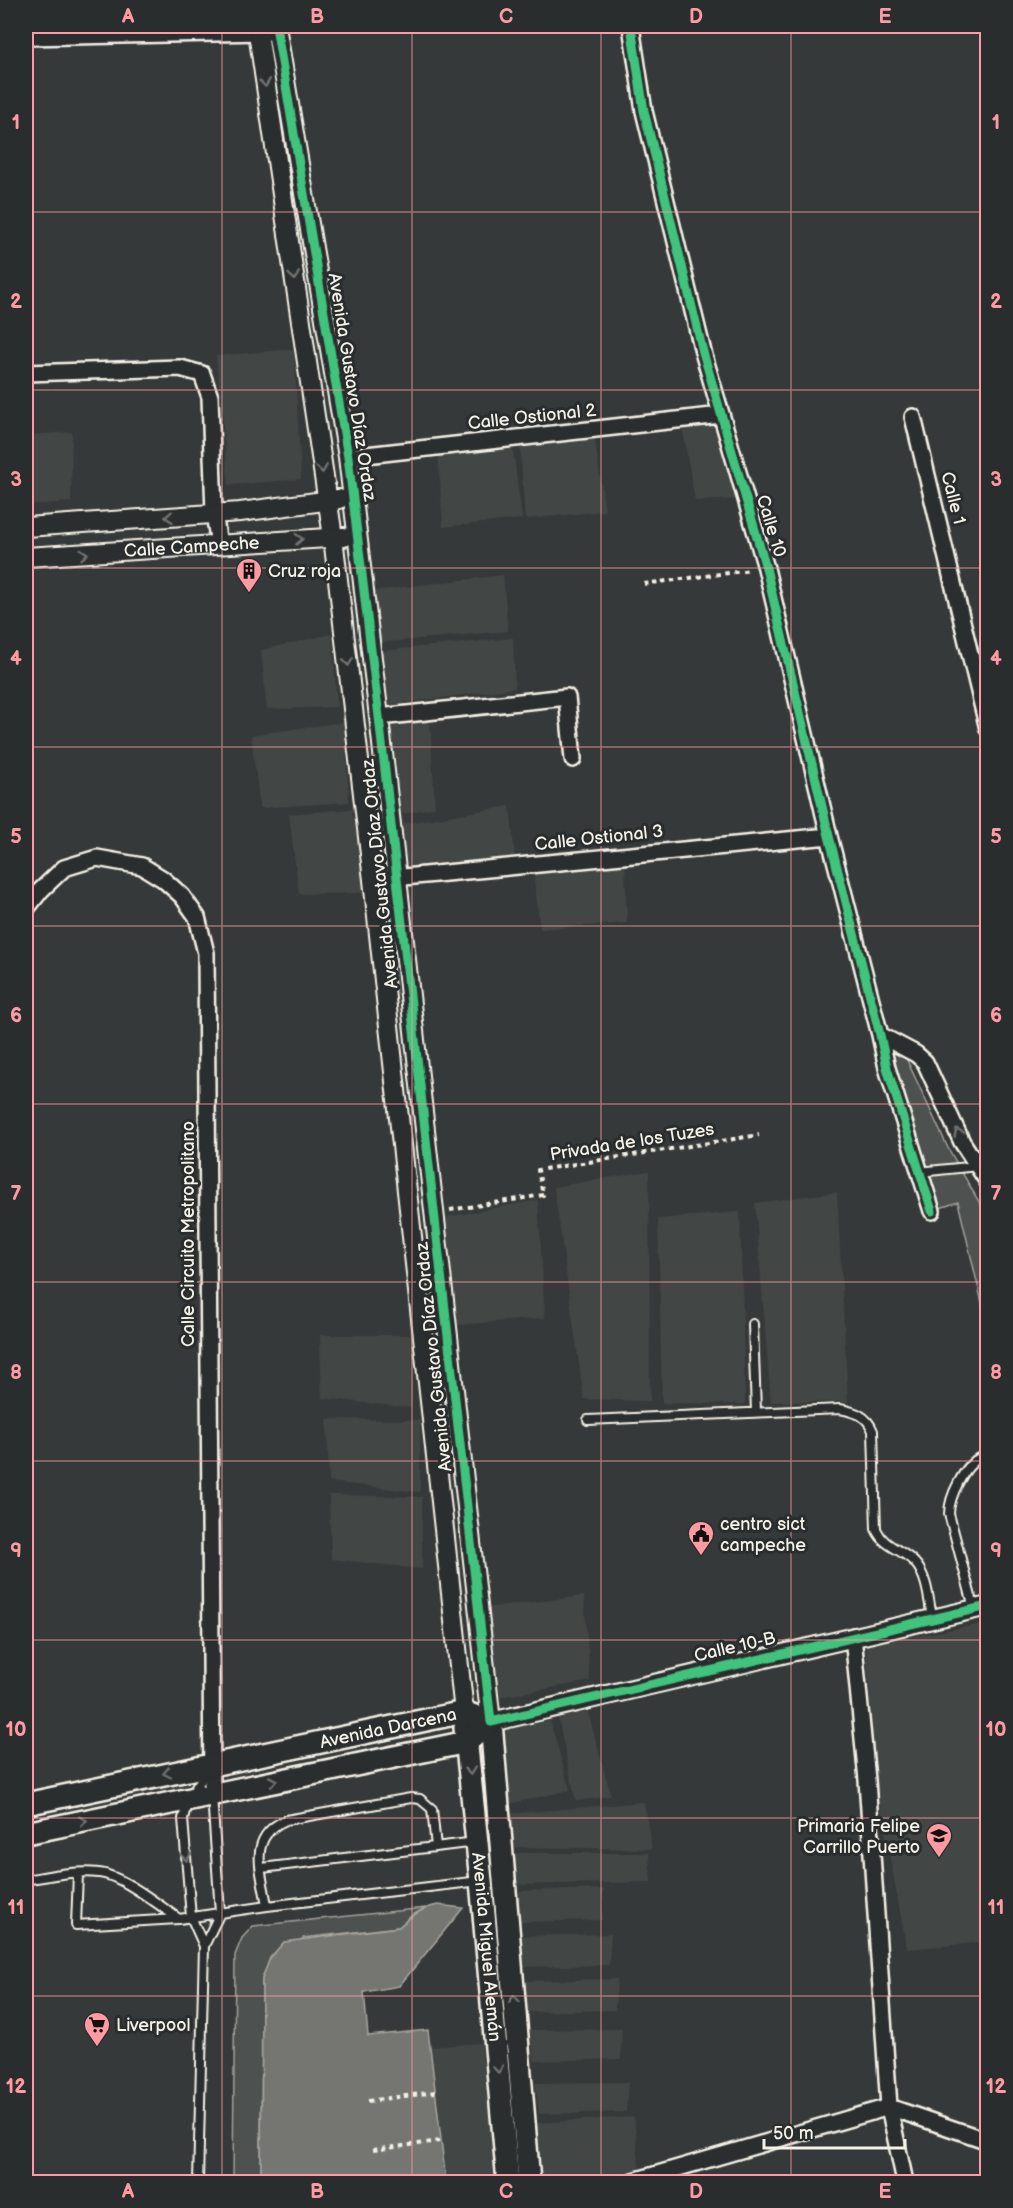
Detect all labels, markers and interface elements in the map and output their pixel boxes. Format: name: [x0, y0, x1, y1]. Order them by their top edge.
text: A: [121, 5, 135, 29]
text: B: [310, 5, 324, 29]
text: C: [499, 5, 513, 29]
text: D: [689, 5, 703, 29]
text: E: [879, 5, 892, 29]
one-way arrow: [258, 78, 271, 88]
text: 1: [12, 111, 20, 135]
text: 1: [992, 111, 1000, 135]
one-way arrow: [287, 272, 299, 281]
street label: Avenida Gustavo Díaz Ordaz: [324, 272, 380, 503]
text: 2: [10, 290, 22, 314]
text: 2: [990, 290, 1002, 314]
street label: Calle Ostional 2: [467, 400, 598, 434]
one-way arrow: [316, 465, 328, 474]
text: 3: [10, 468, 22, 492]
text: 3: [990, 468, 1002, 492]
street label: Calle 1: [936, 470, 970, 526]
street label: Calle 10: [752, 492, 790, 560]
one-way arrow: [165, 510, 174, 523]
street label: Calle Campeche: [123, 532, 260, 561]
one-way arrow: [295, 533, 304, 546]
one-way arrow: [79, 547, 88, 560]
building icon: Cruz roja: [234, 556, 264, 594]
place label: Cruz roja: [268, 561, 341, 582]
text: 4: [10, 647, 22, 671]
text: 4: [990, 647, 1002, 671]
one-way arrow: [341, 658, 353, 667]
street label: Avenida Gustavo Díaz Ordaz: [357, 758, 402, 990]
street label: Calle Ostional 3: [534, 821, 664, 855]
text: 5: [10, 825, 22, 849]
text: 5: [990, 825, 1002, 849]
text: 6: [10, 1004, 22, 1028]
text: 6: [990, 1004, 1002, 1028]
street label: Privada de los Tuzes: [548, 1119, 716, 1165]
street label: Calle Circuito Metropolitano: [178, 1121, 199, 1347]
one-way arrow: [953, 1128, 965, 1139]
text: 7: [10, 1182, 22, 1206]
text: 7: [990, 1182, 1002, 1206]
street label: Avenida Gustavo Díaz Ordaz: [411, 1241, 456, 1473]
text: 8: [10, 1361, 22, 1385]
text: 8: [990, 1361, 1002, 1385]
place label: centro sict campeche: [720, 1514, 806, 1556]
public building icon: centro sict campeche: [686, 1519, 716, 1557]
text: 9: [10, 1539, 22, 1563]
text: 9: [990, 1539, 1002, 1563]
street label: Calle 10-B: [692, 1627, 778, 1667]
street label: Avenida Darcena: [318, 1703, 458, 1753]
text: 10: [6, 1718, 26, 1742]
text: 10: [986, 1718, 1006, 1742]
one-way arrow: [162, 1766, 172, 1779]
one-way arrow: [463, 1766, 476, 1775]
one-way arrow: [268, 1775, 278, 1788]
one-way arrow: [77, 1815, 87, 1828]
place label: Primaria Felipe Carrillo Puerto: [797, 1816, 920, 1858]
school or university icon: Primaria Felipe Carrillo Puerto: [924, 1821, 954, 1859]
street label: Avenida Miguel Alemán: [468, 1851, 506, 2042]
one-way arrow: [179, 1852, 192, 1861]
text: 11: [8, 1896, 24, 1920]
text: 11: [988, 1896, 1004, 1920]
one-way arrow: [507, 1994, 520, 2003]
supermarket icon: Liverpool: [82, 2010, 112, 2048]
place label: Liverpool: [116, 2015, 190, 2036]
one-way arrow: [491, 2065, 504, 2074]
text: 12: [6, 2075, 26, 2099]
text: 12: [986, 2075, 1006, 2099]
scale bar: [764, 2112, 905, 2150]
text: 50 m: [773, 2123, 814, 2144]
text: A: [121, 2180, 135, 2204]
text: B: [310, 2180, 324, 2204]
text: C: [499, 2180, 513, 2204]
text: D: [689, 2180, 703, 2204]
text: E: [879, 2180, 892, 2204]

